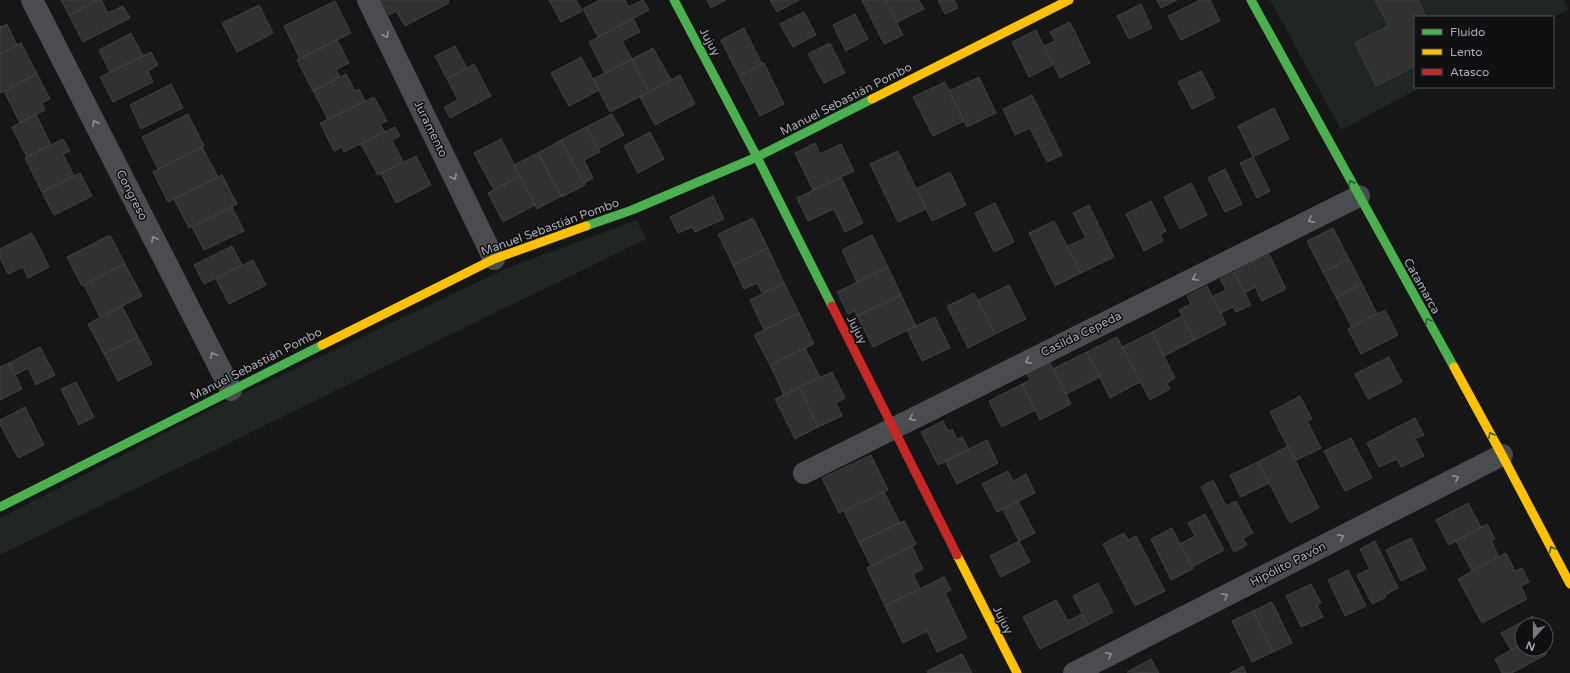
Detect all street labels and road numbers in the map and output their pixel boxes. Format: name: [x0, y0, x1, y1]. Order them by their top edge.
street label: Jujuy: [697, 26, 723, 59]
street label: Manuel Sebastián Pombo: [778, 60, 914, 138]
street label: Juramento: [411, 99, 451, 159]
street label: Congreso: [113, 168, 151, 222]
street label: Manuel Sebastián Pombo: [479, 195, 621, 259]
street label: Catamarca: [1401, 256, 1443, 316]
street label: Casilda Cepeda: [1038, 308, 1124, 360]
street label: Jujuy: [844, 314, 870, 347]
street label: Manuel Sebastián Pombo: [188, 325, 324, 403]
street label: Hipólito Pavón: [1248, 539, 1328, 589]
street label: Jujuy: [990, 604, 1016, 637]

